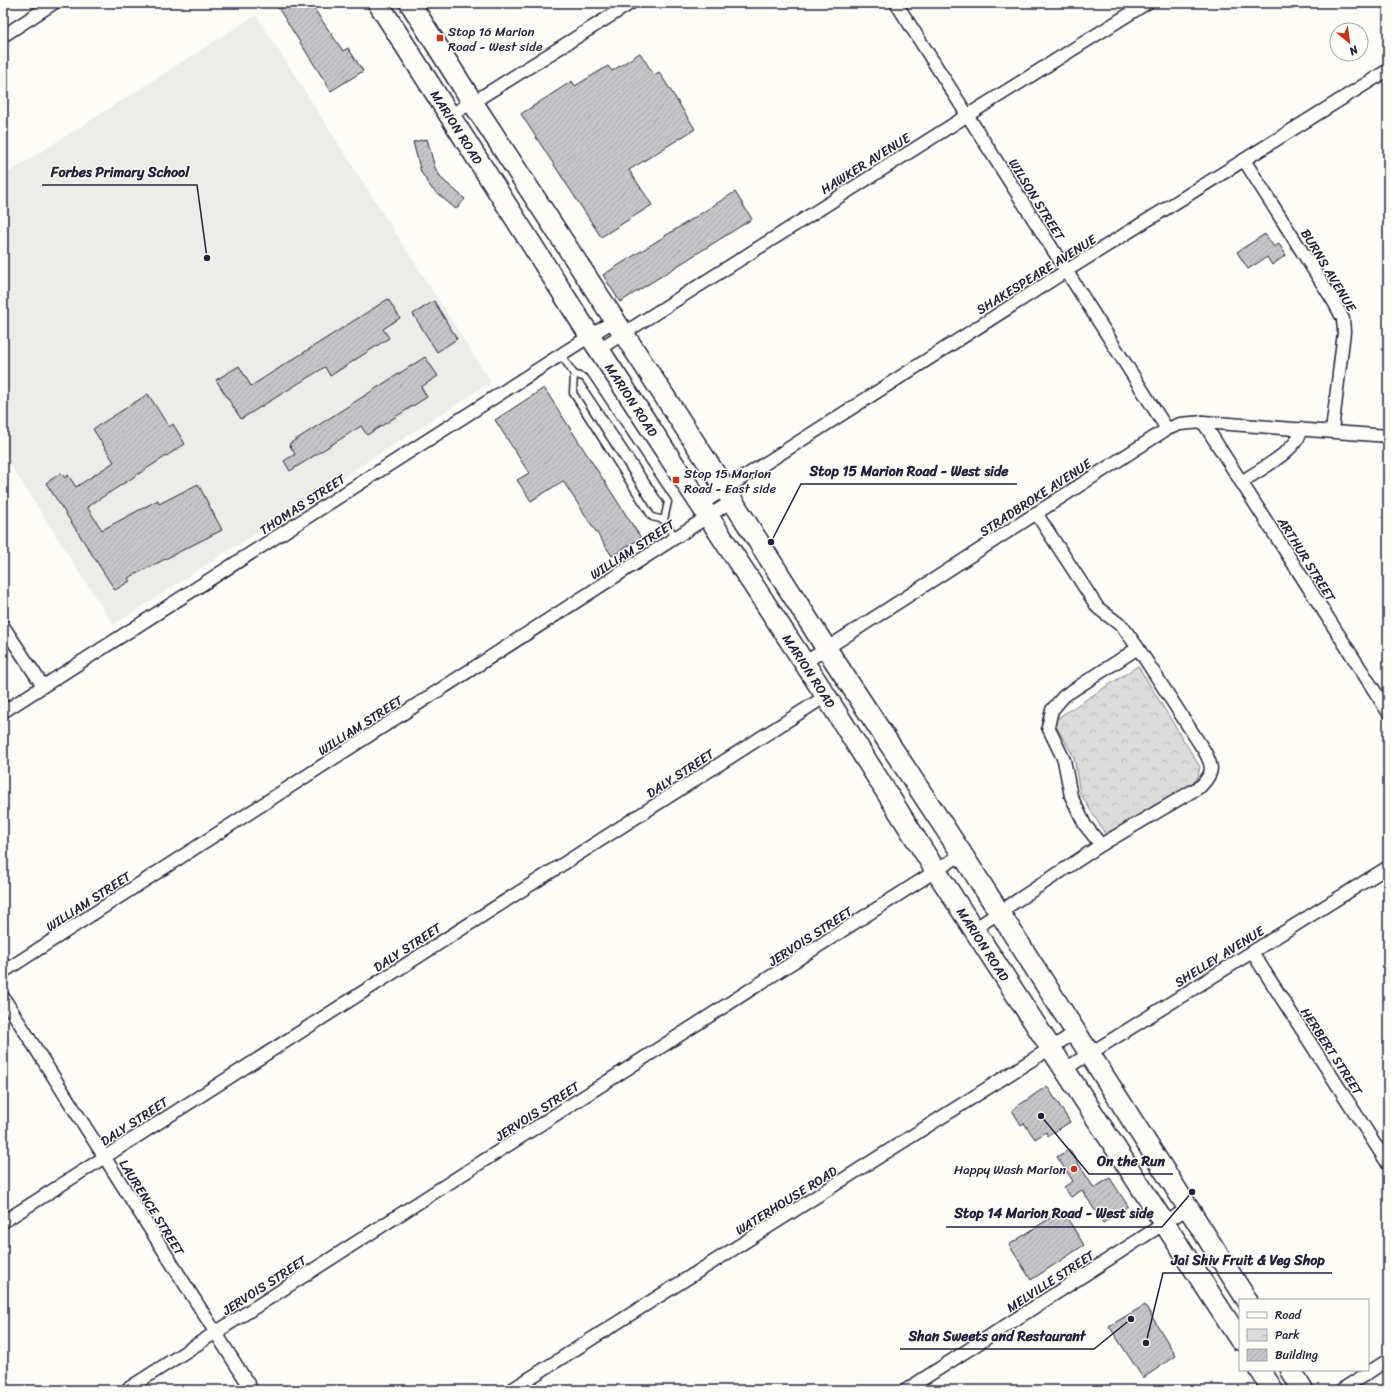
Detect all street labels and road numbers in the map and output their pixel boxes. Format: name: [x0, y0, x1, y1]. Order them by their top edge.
street label: MARION ROAD: [424, 85, 489, 169]
street label: HAWKER AVENUE: [816, 126, 915, 200]
street label: WILSON STREET: [1002, 154, 1071, 246]
street label: BURNS AVENUE: [1295, 224, 1363, 317]
street label: SHAKESPEARE AVENUE: [972, 228, 1102, 321]
street label: MARION ROAD: [599, 358, 664, 442]
street label: STRADBROKE AVENUE: [974, 452, 1097, 543]
street label: THOMAS STREET: [254, 467, 351, 541]
street label: ARTHUR STREET: [1271, 512, 1342, 607]
street label: WILLIAM STREET: [585, 513, 680, 586]
street label: MARION ROAD: [776, 629, 842, 713]
street label: WILLIAM STREET: [313, 689, 408, 762]
street label: DALY STREET: [642, 742, 720, 804]
street label: WILLIAM STREET: [41, 865, 136, 938]
street label: JERVOIS STREET: [763, 900, 858, 973]
street label: MARION ROAD: [950, 903, 1016, 986]
street label: DALY STREET: [369, 916, 447, 978]
street label: SHELLEY AVENUE: [1170, 919, 1269, 993]
street label: HERBERT STREET: [1294, 1003, 1370, 1101]
street label: JERVOIS STREET: [490, 1075, 585, 1148]
street label: DALY STREET: [96, 1090, 174, 1152]
street label: LAURENCE STREET: [113, 1155, 191, 1261]
street label: WATERHOUSE ROAD: [731, 1160, 842, 1241]
street label: MELVILLE STREET: [1002, 1243, 1100, 1319]
street label: JERVOIS STREET: [217, 1249, 312, 1322]

